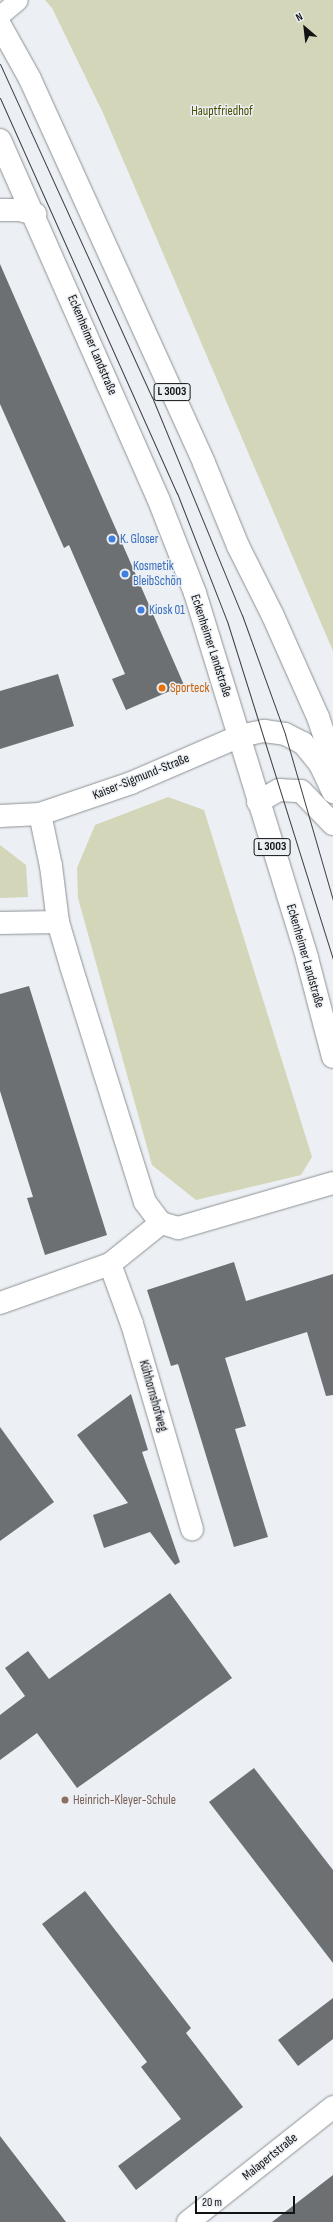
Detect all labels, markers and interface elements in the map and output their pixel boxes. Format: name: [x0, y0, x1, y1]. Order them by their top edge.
north arrow: [285, 8, 325, 48]
text: N: [293, 10, 305, 24]
park label: Hauptfriedhof: [191, 103, 253, 119]
street label: Eckenheimer Landstraße: [64, 293, 120, 397]
road number: L 3003: [153, 382, 191, 402]
place label: K. Gloser: [120, 531, 159, 547]
marker: K. Gloser: [107, 534, 117, 544]
place label: Kosmetik BleibSchön: [133, 559, 182, 590]
marker: Kosmetik BleibSchön: [120, 569, 130, 579]
street label: Eckenheimer Landstraße: [187, 593, 235, 699]
place label: Kiosk 01: [149, 602, 185, 618]
marker: Kiosk 01: [136, 605, 146, 615]
place label: Sporteck: [170, 680, 209, 696]
marker: Sporteck: [157, 683, 167, 693]
street label: Kaiser-Sigmund-Straße: [90, 751, 192, 803]
road number: L 3003: [253, 837, 291, 857]
street label: Eckenheimer Landstraße: [283, 902, 327, 1010]
street label: Kühhornshofweg: [135, 1358, 171, 1434]
place label: Heinrich-Kleyer-Schule: [73, 1792, 176, 1808]
marker: Heinrich-Kleyer-Schule: [60, 1795, 70, 1805]
street label: Malapertstraße: [239, 2130, 301, 2184]
scale bar: [197, 2188, 297, 2214]
text: 20 m: [202, 2195, 222, 2210]

